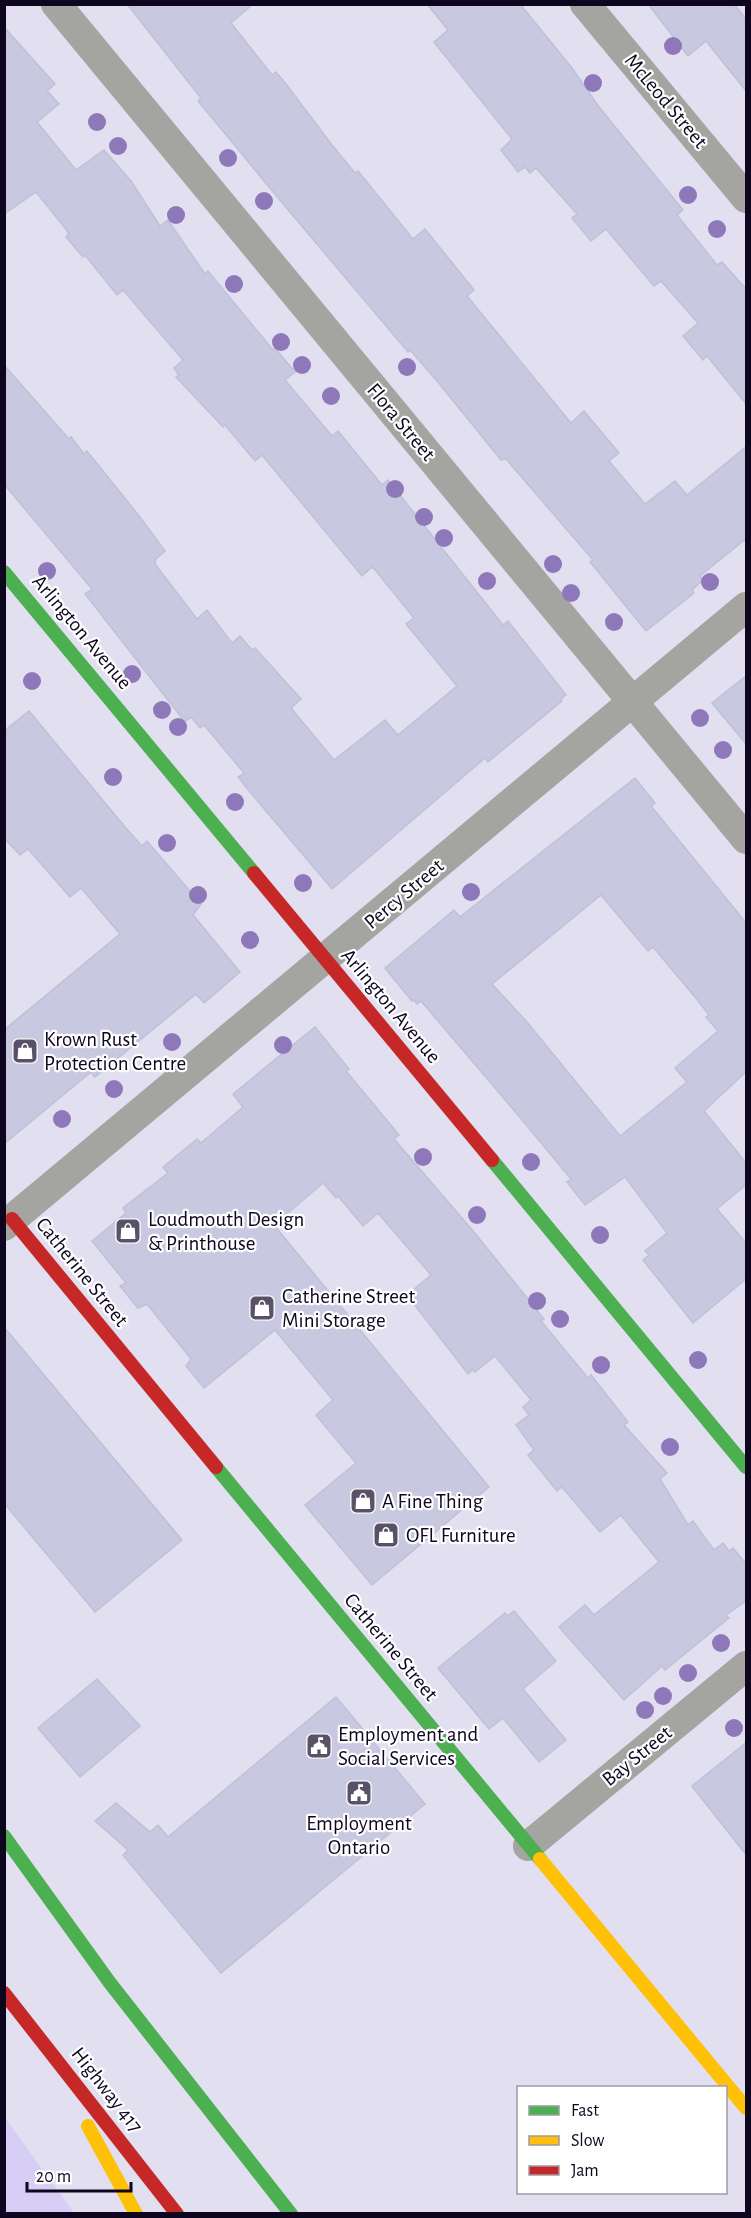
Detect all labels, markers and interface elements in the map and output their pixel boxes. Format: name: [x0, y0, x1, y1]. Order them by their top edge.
street label: McLeod Street: [621, 50, 711, 152]
street label: Flora Street: [363, 379, 439, 465]
street label: Arlington Avenue: [28, 571, 136, 693]
street label: Percy Street: [360, 855, 448, 933]
street label: Arlington Avenue: [337, 945, 445, 1067]
place label: Krown Rust Protection Centre: [44, 1029, 186, 1074]
shop icon: Krown Rust Protection Centre: [10, 1036, 40, 1066]
place label: Loudmouth Design & Printhouse: [148, 1209, 304, 1254]
street label: Catherine Street: [32, 1214, 132, 1331]
shop icon: Loudmouth Design & Printhouse: [113, 1216, 143, 1246]
place label: Catherine Street Mini Storage: [282, 1286, 416, 1331]
shop icon: Catherine Street Mini Storage: [247, 1293, 277, 1323]
shop icon: A Fine Thing: [348, 1486, 378, 1516]
place label: A Fine Thing: [382, 1491, 484, 1512]
shop icon: OFL Furniture: [371, 1520, 401, 1550]
place label: OFL Furniture: [406, 1525, 516, 1546]
street label: Catherine Street: [340, 1589, 442, 1705]
street label: Bay Street: [598, 1722, 676, 1790]
place label: Employment and Social Services: [338, 1724, 478, 1769]
public building icon: Employment and Social Services: [304, 1731, 334, 1761]
public building icon: Employment Ontario: [344, 1778, 374, 1808]
place label: Employment Ontario: [306, 1813, 412, 1858]
street label: Highway 417: [67, 2043, 147, 2137]
legend: [517, 2086, 727, 2194]
text: Fast: [571, 2102, 599, 2120]
text: Slow: [571, 2132, 604, 2150]
scale bar: [27, 2155, 130, 2193]
text: Jam: [571, 2162, 599, 2180]
text: 20 m: [36, 2168, 71, 2186]

